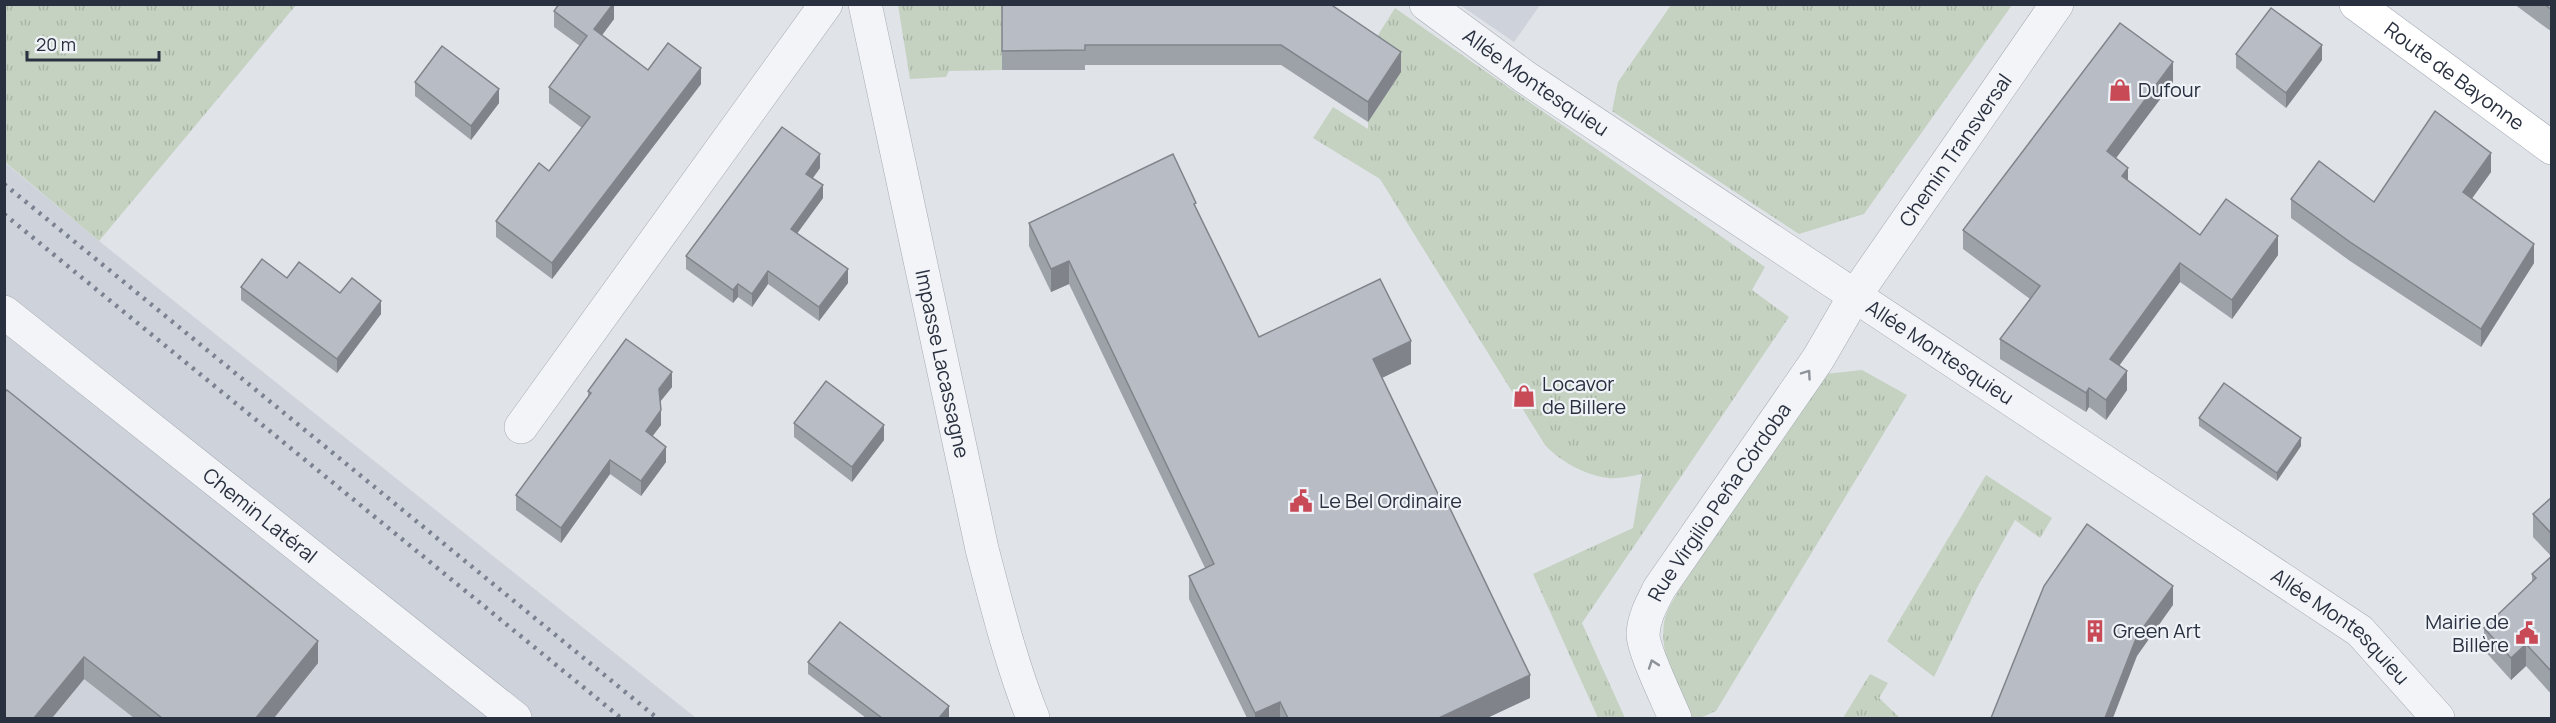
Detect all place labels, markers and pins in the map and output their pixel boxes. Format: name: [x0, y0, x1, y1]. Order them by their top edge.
place label: Dufour: [2138, 76, 2201, 103]
shop icon: Dufour: [2107, 77, 2133, 103]
place label: Locavor de Billere: [1542, 370, 1626, 420]
shop icon: Locavor de Billere: [1511, 383, 1537, 409]
place label: Le Bel Ordinaire: [1319, 487, 1462, 514]
public building icon: Le Bel Ordinaire: [1288, 488, 1314, 514]
place label: Mairie de Billère: [2425, 608, 2509, 658]
place label: Green Art: [2113, 617, 2201, 644]
building icon: Green Art: [2082, 618, 2108, 644]
public building icon: Mairie de Billère: [2514, 620, 2540, 646]

